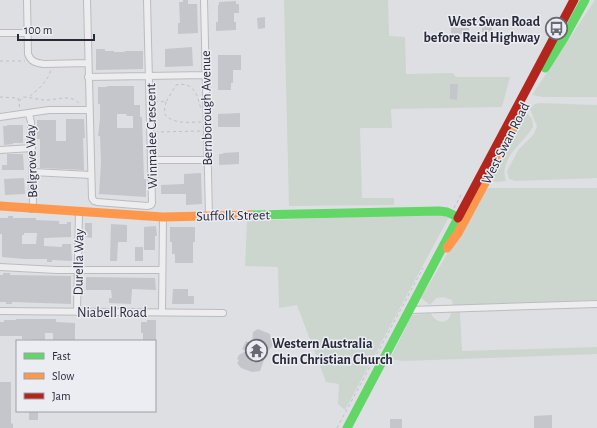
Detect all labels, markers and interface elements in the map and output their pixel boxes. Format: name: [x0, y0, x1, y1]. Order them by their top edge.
place label: West Swan Road before Reid Highway: [424, 15, 541, 45]
scale bar: [18, 16, 94, 42]
bus stop icon: West Swan Road before Reid Highway: [543, 16, 569, 42]
text: 100 m: [24, 24, 52, 36]
street label: Bernborough Avenue: [199, 50, 215, 166]
street label: Winmalee Crescent: [144, 82, 160, 189]
street label: West Swan Road: [479, 100, 532, 187]
street label: Belgrove Way: [24, 124, 40, 198]
street label: Suffolk Street: [196, 208, 271, 224]
street label: Durella Way: [71, 229, 87, 295]
street label: Niabell Road: [77, 306, 147, 320]
place label: Western Australia Chin Christian Church: [272, 337, 393, 367]
temple icon: Western Australia Chin Christian Church: [243, 338, 269, 364]
legend: [16, 340, 156, 412]
text: Fast: [52, 350, 71, 362]
text: Slow: [52, 370, 74, 382]
text: Jam: [52, 390, 71, 402]

